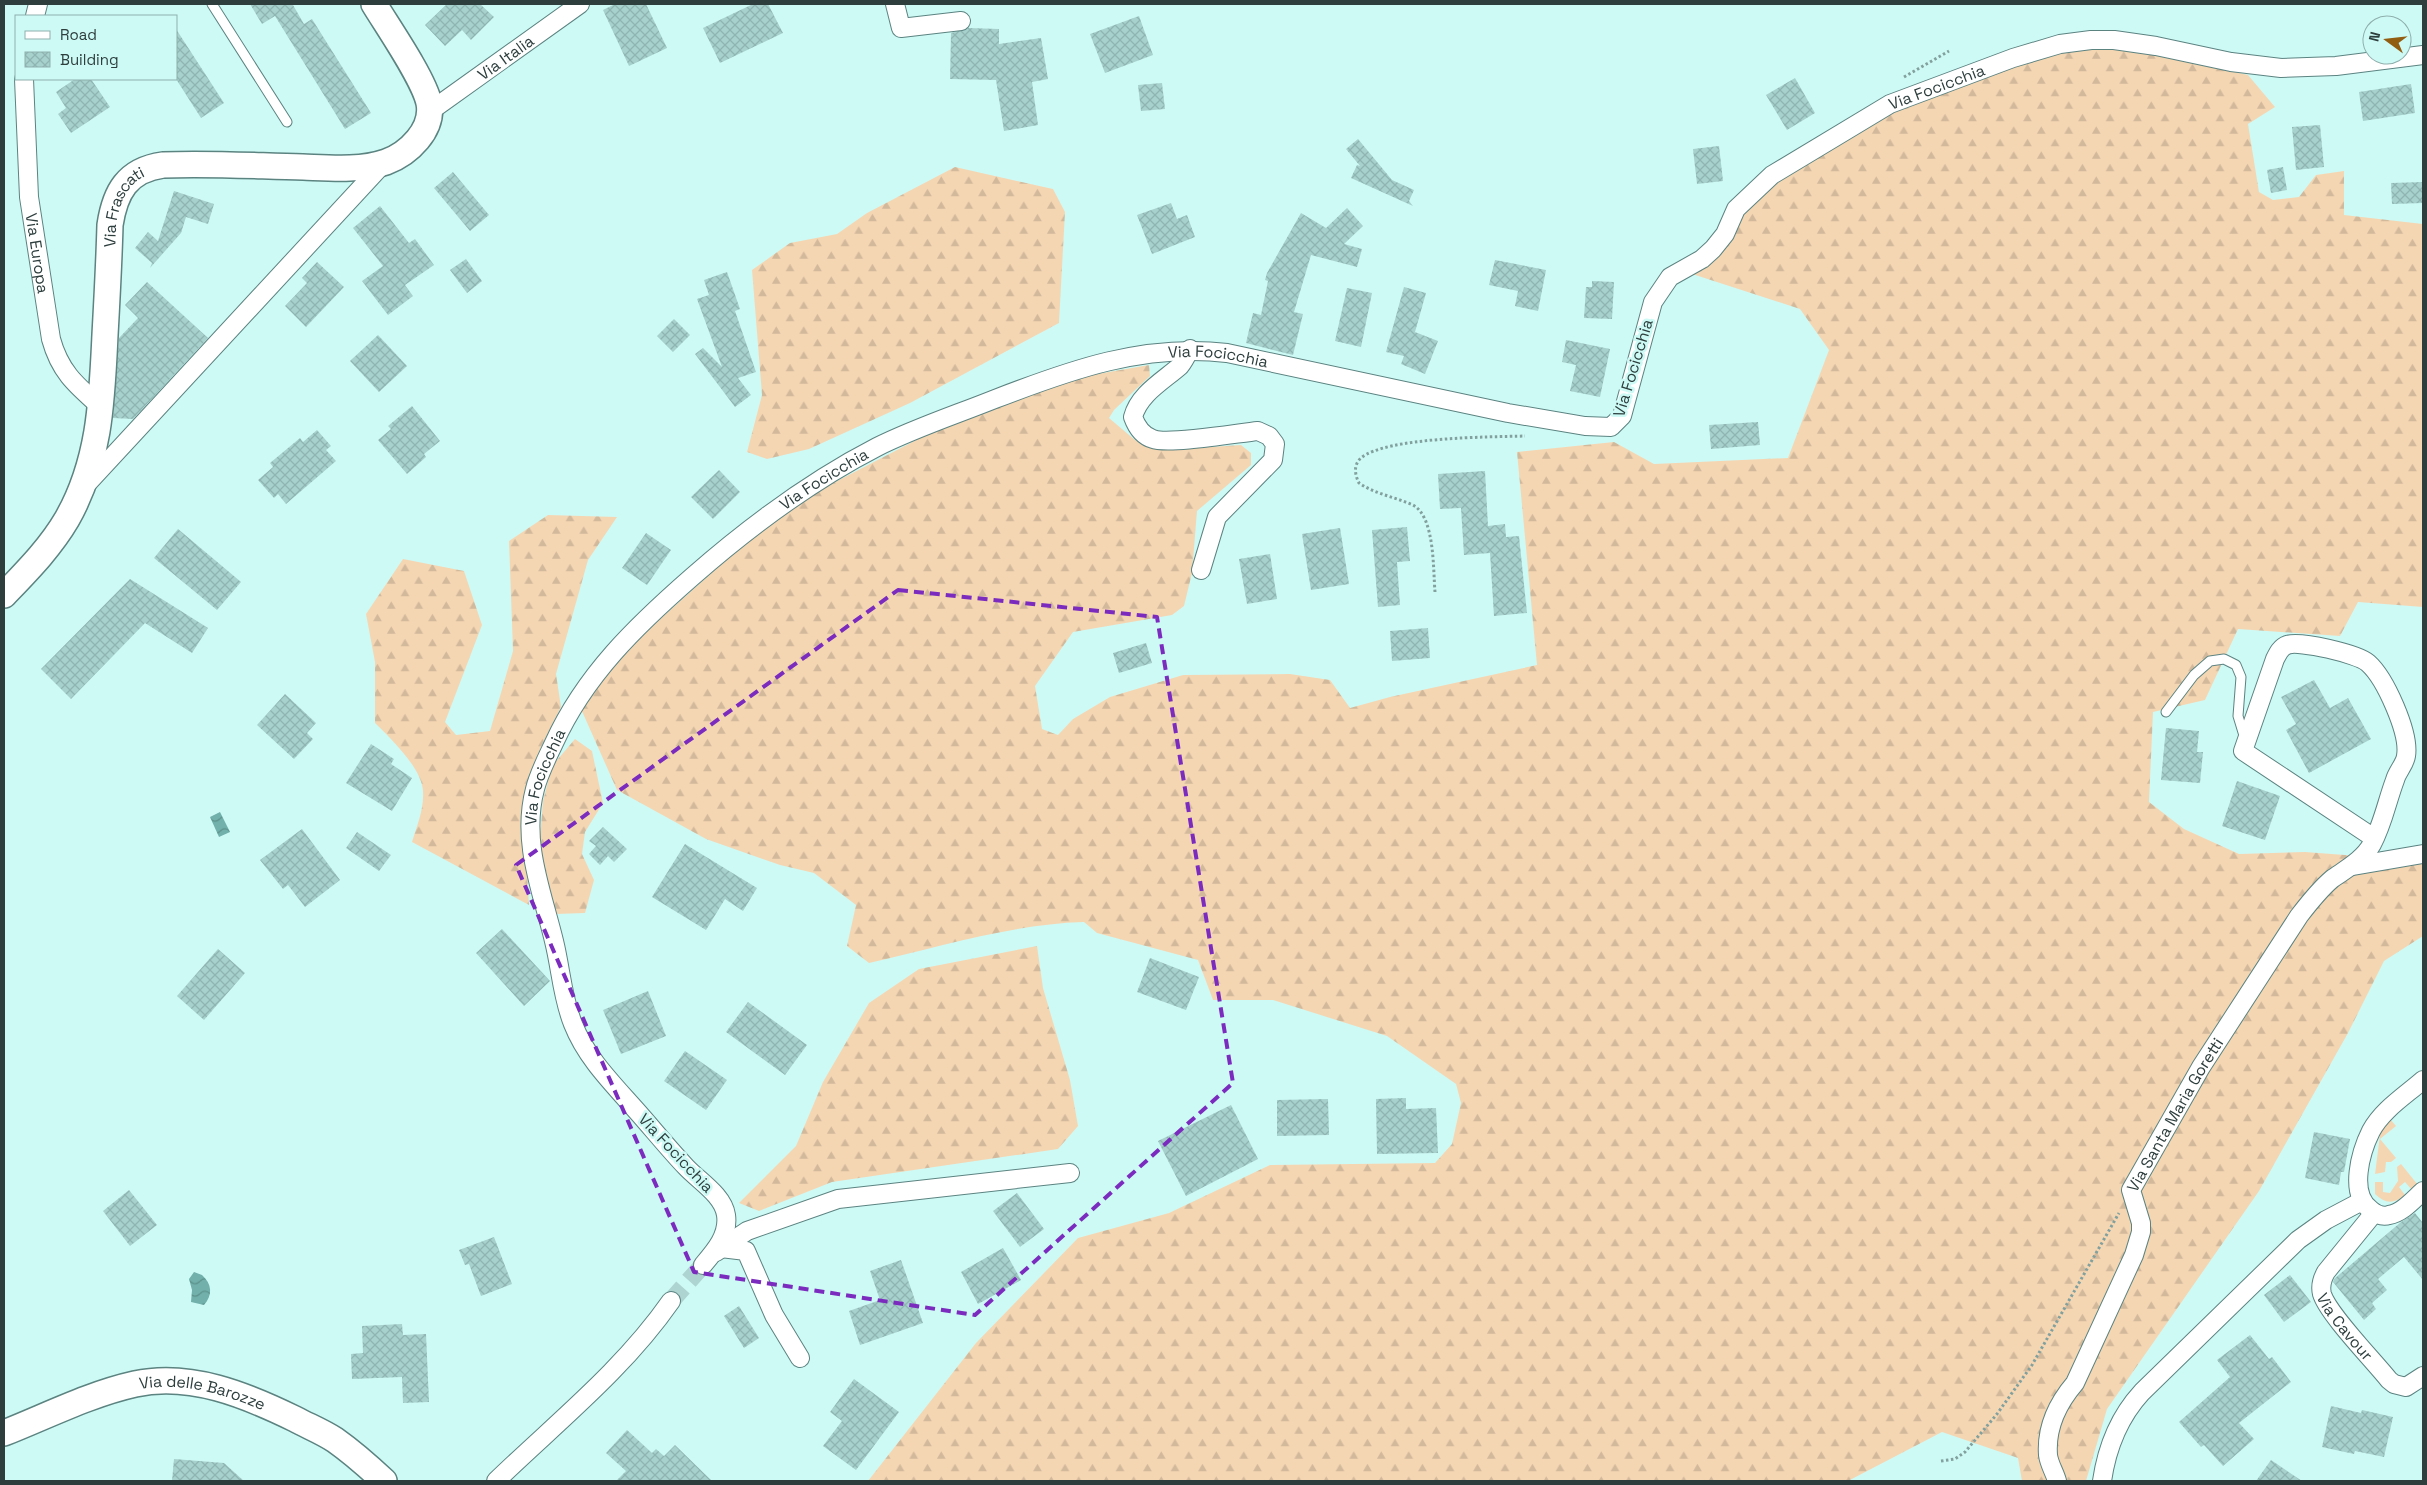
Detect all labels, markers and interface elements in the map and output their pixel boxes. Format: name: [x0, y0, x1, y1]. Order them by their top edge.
legend: [15, 15, 178, 80]
north arrow: [2362, 15, 2412, 65]
text: Road: [60, 25, 97, 44]
street label: Via Italia: [473, 30, 538, 85]
text: N: [2365, 30, 2384, 44]
text: Building: [60, 50, 119, 69]
street label: Via Focicchia: [1886, 59, 1988, 114]
street label: Via Frascati: [99, 161, 147, 248]
street label: Via Europa: [21, 212, 54, 295]
street label: Via Focicchia: [1608, 317, 1658, 419]
street label: Via Focicchia: [1167, 340, 1270, 372]
street label: Via Focicchia: [775, 443, 872, 514]
street label: Via Focicchia: [520, 725, 570, 826]
street label: Via Santa Maria Goretti: [2122, 1034, 2228, 1195]
street label: Via Focicchia: [634, 1109, 718, 1197]
street label: Via Cavour: [2312, 1289, 2378, 1365]
street label: Via delle Barozze: [138, 1370, 269, 1415]

